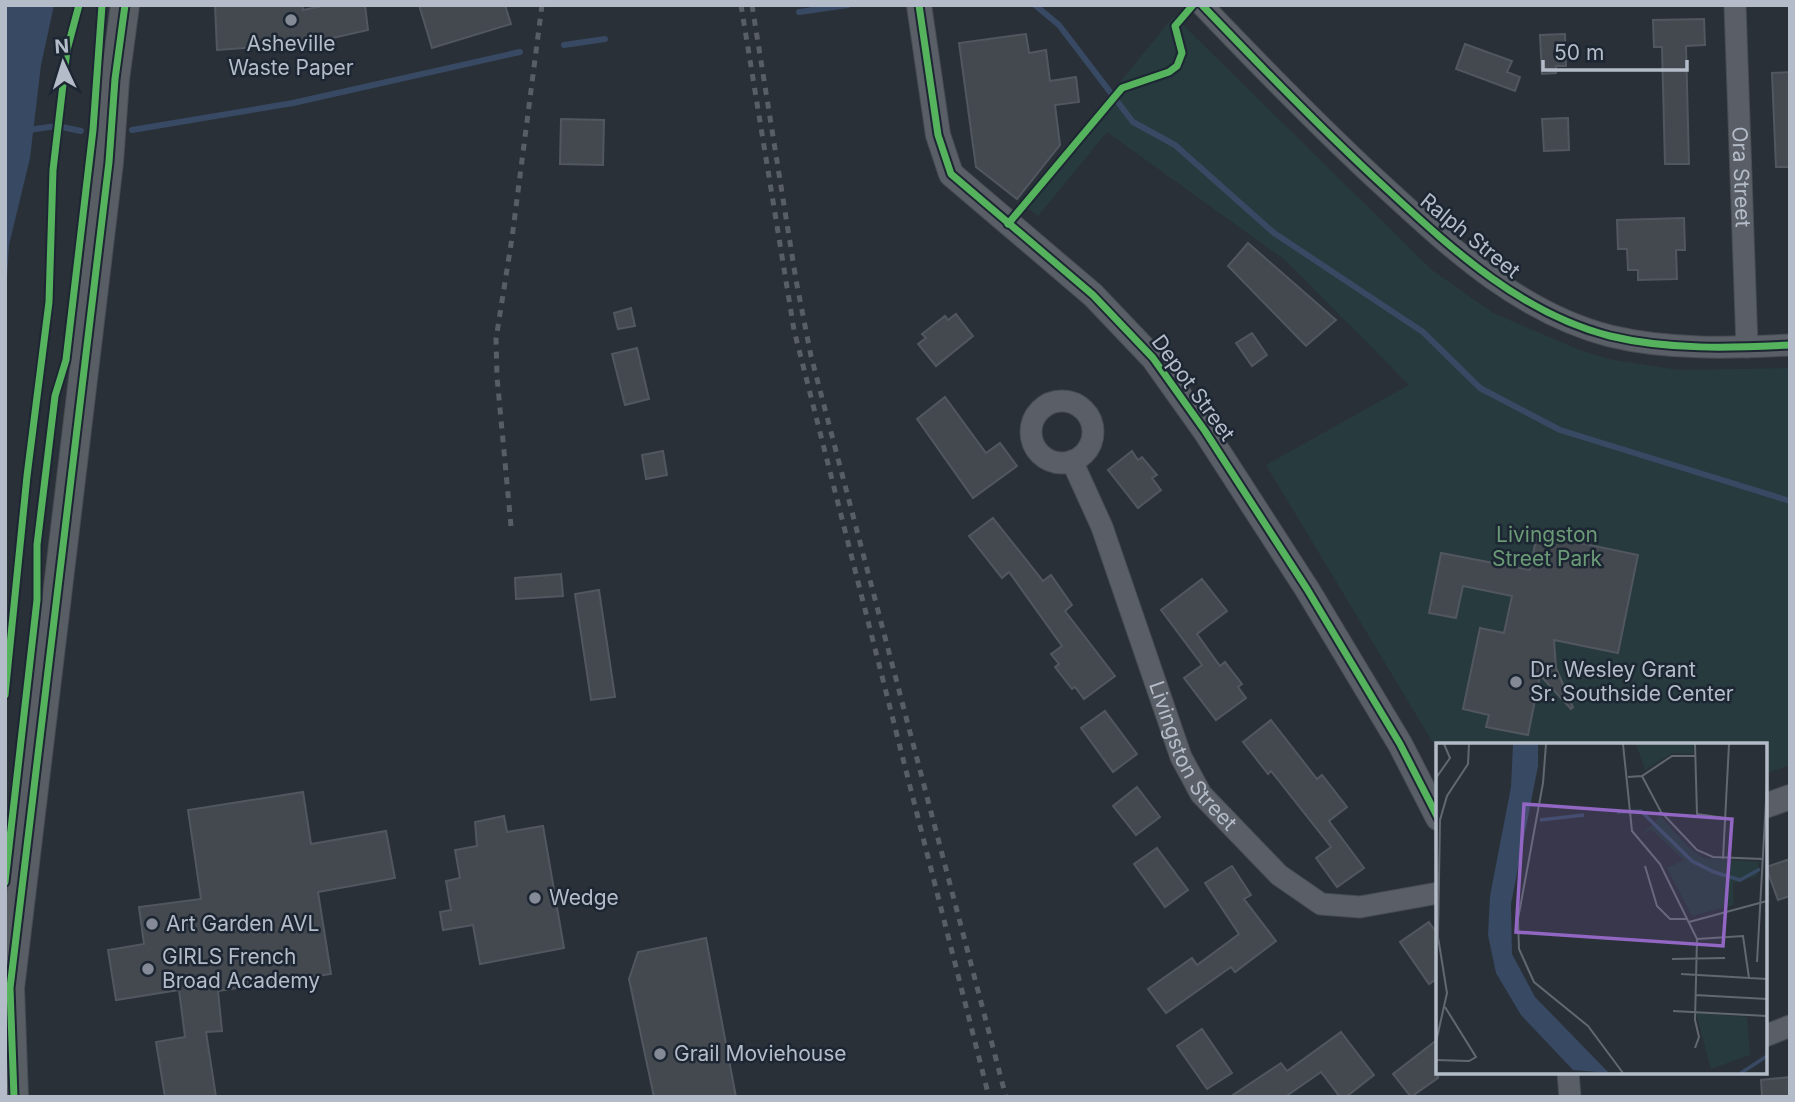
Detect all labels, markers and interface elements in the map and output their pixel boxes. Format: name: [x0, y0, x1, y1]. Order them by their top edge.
marker: Asheville Waste Paper: [283, 12, 299, 28]
north arrow: [28, 28, 98, 98]
scale bar: [1543, 28, 1686, 72]
place label: Asheville Waste Paper: [228, 31, 354, 80]
text: N: [54, 35, 70, 59]
text: 50 m: [1554, 40, 1604, 65]
street label: Ora Street: [1727, 126, 1756, 228]
street label: Ralph Street: [1416, 188, 1525, 283]
street label: Depot Street: [1147, 330, 1240, 446]
park label: Livingston Street Park: [1492, 522, 1603, 571]
place label: Dr. Wesley Grant Sr. Southside Center: [1530, 657, 1734, 706]
marker: Dr. Wesley Grant Sr. Southside Center: [1508, 674, 1524, 690]
street label: Livingston Street: [1144, 678, 1242, 835]
inset map: [1436, 743, 1767, 1074]
place label: Wedge: [549, 885, 619, 910]
marker: Wedge: [527, 890, 543, 906]
place label: Art Garden AVL: [166, 911, 319, 936]
marker: Art Garden AVL: [144, 916, 160, 932]
place label: GIRLS French Broad Academy: [162, 944, 320, 993]
marker: GIRLS French Broad Academy: [140, 961, 156, 977]
place label: Grail Moviehouse: [674, 1041, 846, 1066]
marker: Grail Moviehouse: [652, 1046, 668, 1062]

